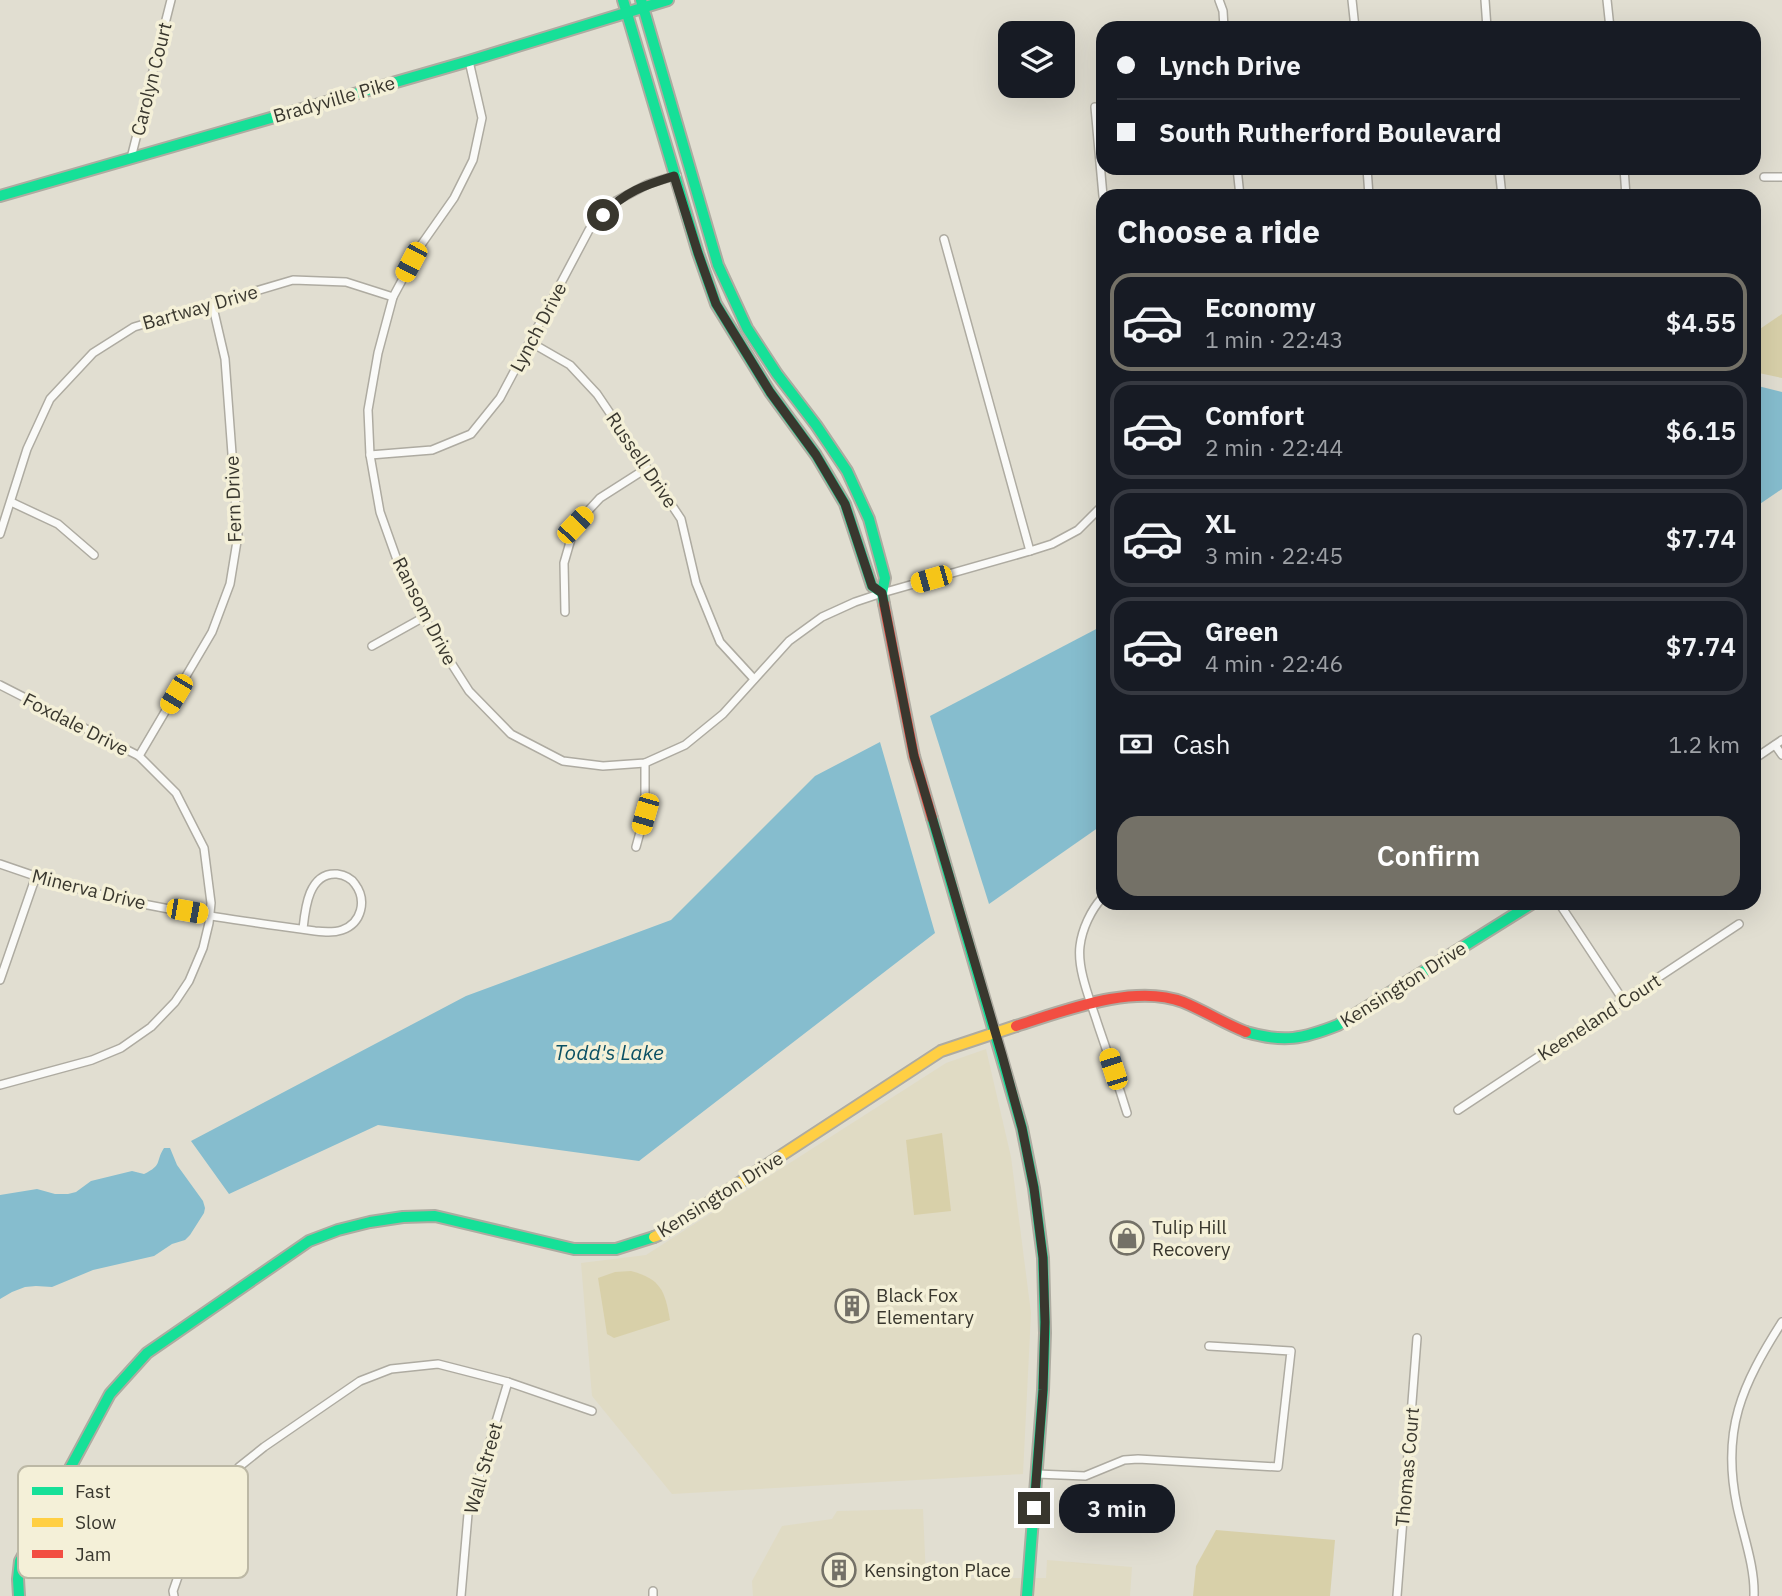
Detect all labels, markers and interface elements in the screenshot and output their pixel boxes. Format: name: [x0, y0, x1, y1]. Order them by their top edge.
street label: Carolyn Court: [125, 20, 177, 138]
map controls: [998, 21, 1075, 98]
button: layers: [998, 21, 1075, 98]
text: Lynch Drive: [1159, 48, 1301, 82]
street label: Bradyville Pike: [270, 70, 398, 128]
text: South Rutherford Boulevard: [1159, 115, 1502, 149]
route start: [587, 199, 619, 231]
text: Choose a ride: [1117, 210, 1320, 252]
car: [392, 239, 431, 285]
street label: Lynch Drive: [504, 278, 572, 376]
street label: Bartway Drive: [140, 279, 260, 335]
text: Economy: [1205, 290, 1316, 324]
icon: car: [1121, 291, 1184, 354]
text: $4.55: [1666, 305, 1736, 339]
text: 1 min · 22:43: [1205, 324, 1343, 354]
text: Comfort: [1205, 398, 1304, 432]
icon: car: [1121, 399, 1184, 462]
street label: Russell Drive: [601, 407, 683, 513]
text: $6.15: [1666, 413, 1736, 447]
text: 2 min · 22:44: [1205, 432, 1343, 462]
street label: Fern Drive: [219, 455, 247, 543]
car: [553, 502, 598, 548]
text: XL: [1205, 506, 1236, 540]
icon: car: [1121, 507, 1184, 570]
text: $7.74: [1666, 521, 1736, 555]
text: 3 min · 22:45: [1205, 540, 1343, 570]
street label: Ransom Drive: [388, 553, 462, 669]
car: [908, 563, 955, 595]
text: Green: [1205, 614, 1279, 648]
icon: car: [1121, 615, 1184, 678]
text: $7.74: [1666, 629, 1736, 663]
text: 4 min · 22:46: [1205, 648, 1343, 678]
car: [157, 671, 196, 717]
street label: Foxdale Drive: [19, 687, 133, 761]
icon: cash: [1117, 725, 1155, 763]
text: Cash: [1173, 727, 1230, 761]
text: 1.2 km: [1669, 729, 1740, 759]
car: [630, 791, 661, 837]
button: Confirm: [1117, 816, 1740, 896]
street label: Minerva Drive: [30, 863, 148, 915]
car: [165, 897, 210, 925]
street label: Kensington Drive: [1335, 936, 1471, 1032]
street label: Keeneland Court: [1533, 968, 1665, 1066]
water label: Todd's Lake: [554, 1038, 664, 1066]
car: [1097, 1046, 1130, 1092]
street label: Kensington Drive: [652, 1146, 788, 1242]
place label: Tulip Hill Recovery: [1152, 1215, 1231, 1261]
shop icon: Tulip Hill Recovery: [1108, 1219, 1146, 1257]
place label: Black Fox Elementary: [876, 1283, 974, 1329]
building icon: Black Fox Elementary: [833, 1287, 871, 1325]
street label: Thomas Court: [1390, 1406, 1424, 1528]
street label: Wall Street: [459, 1420, 507, 1516]
legend: [18, 1466, 248, 1578]
text: Fast: [75, 1479, 111, 1503]
callout: 3 min: [1058, 1484, 1174, 1532]
route end: [1018, 1492, 1050, 1524]
text: 3 min: [1087, 1493, 1147, 1523]
text: Slow: [75, 1510, 116, 1534]
text: Jam: [75, 1542, 111, 1566]
building icon: Kensington Place: [820, 1551, 858, 1589]
place label: Kensington Place: [864, 1558, 1011, 1582]

